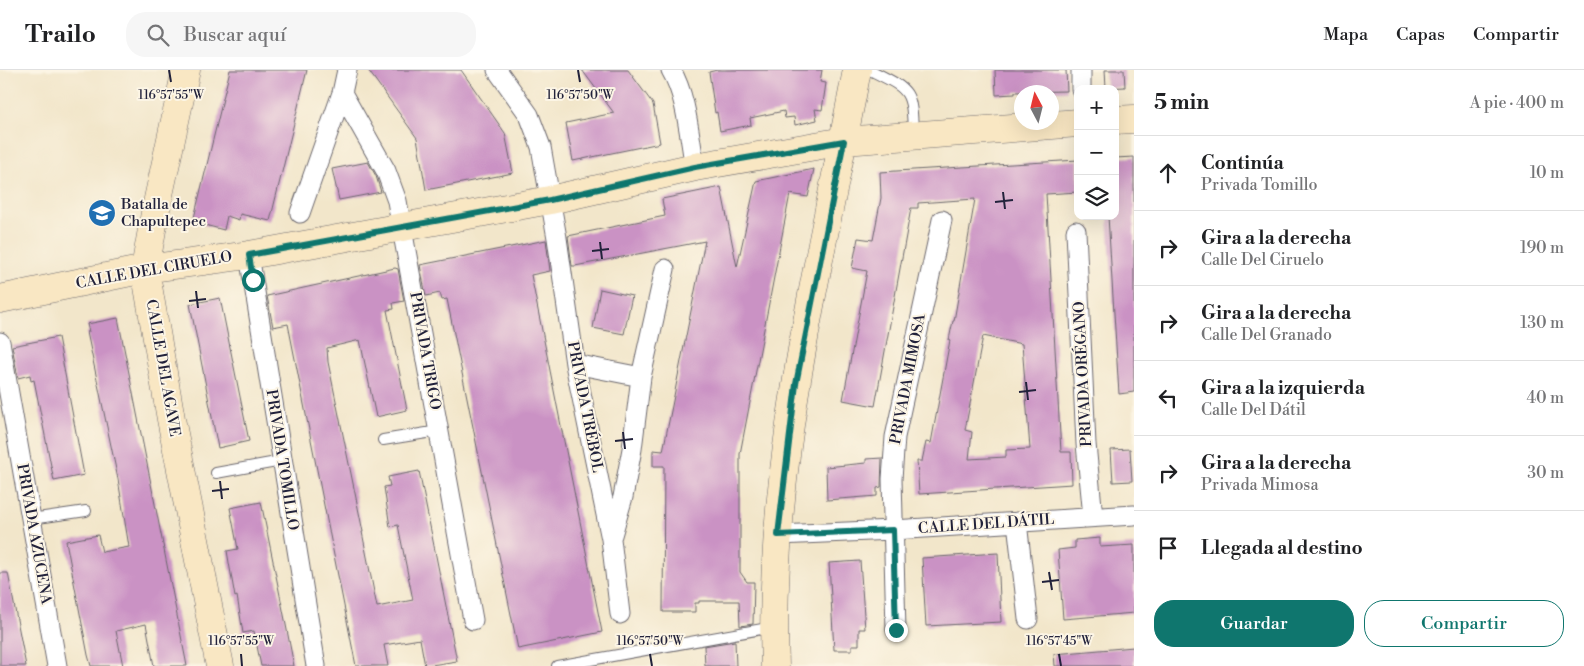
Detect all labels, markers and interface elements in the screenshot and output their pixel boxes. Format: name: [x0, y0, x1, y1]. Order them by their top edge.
search box: [126, 12, 476, 57]
text: Trailo: [25, 20, 96, 50]
icon: search: [144, 21, 172, 49]
text: Buscar aquí: [184, 23, 286, 47]
text: Mapa: [1324, 23, 1368, 46]
text: Capas: [1396, 23, 1445, 46]
text: Compartir: [1473, 23, 1559, 46]
north arrow: [1014, 85, 1059, 130]
map controls: [1074, 85, 1119, 220]
button: +: [1074, 85, 1119, 130]
text: 116°57'55"W: [138, 88, 205, 103]
text: 116°57'50"W: [546, 88, 615, 103]
text: 5 min: [1154, 90, 1209, 116]
text: A pie · 400 m: [1470, 93, 1564, 113]
button: −: [1074, 130, 1119, 175]
text: Continúa: [1201, 151, 1284, 175]
icon: ahead: [1154, 159, 1182, 187]
text: 10 m: [1530, 163, 1564, 183]
button: layers: [1074, 175, 1119, 220]
text: Privada Tomillo: [1201, 175, 1318, 195]
place label: Batalla de Chapultepec: [120, 195, 206, 231]
school or university icon: Batalla de Chapultepec: [87, 198, 117, 228]
text: Gira a la derecha: [1201, 226, 1351, 250]
icon: right: [1154, 234, 1182, 262]
text: 190 m: [1520, 238, 1564, 258]
street label: CALLE DEL CIRUELO: [74, 247, 234, 293]
text: Calle Del Ciruelo: [1201, 250, 1324, 270]
route start: [242, 269, 265, 292]
street label: PRIVADA TRIGO: [405, 291, 445, 412]
street label: CALLE DEL AGAVE: [142, 298, 184, 438]
street label: PRIVADA ORÉGANO: [1069, 300, 1096, 447]
text: Gira a la derecha: [1201, 301, 1351, 325]
icon: right: [1154, 309, 1182, 337]
street label: PRIVADA MIMOSA: [886, 311, 930, 446]
text: 130 m: [1520, 313, 1564, 333]
text: Calle Del Granado: [1201, 325, 1332, 345]
street label: PRIVADA TRÉBOL: [563, 340, 608, 474]
text: Gira a la izquierda: [1201, 376, 1365, 400]
icon: left: [1154, 384, 1182, 412]
street label: PRIVADA TOMILLO: [261, 388, 303, 532]
text: 40 m: [1527, 388, 1564, 408]
text: Calle Del Dátil: [1201, 400, 1306, 420]
text: Gira a la derecha: [1201, 451, 1351, 475]
icon: right: [1154, 459, 1182, 487]
street label: PRIVADA AZUCENA: [12, 462, 56, 606]
text: 30 m: [1527, 463, 1564, 483]
text: Privada Mimosa: [1201, 475, 1318, 495]
street label: CALLE DEL DÁTIL: [917, 509, 1055, 538]
icon: arrive: [1154, 534, 1182, 562]
text: Llegada al destino: [1201, 536, 1363, 560]
button: Guardar: [1154, 600, 1354, 647]
button: Compartir: [1364, 600, 1564, 647]
route end: [885, 619, 908, 642]
text: 116°57'55"W: [208, 634, 275, 649]
text: 116°57'50"W: [616, 634, 685, 649]
text: 116°57'45"W: [1026, 634, 1093, 649]

